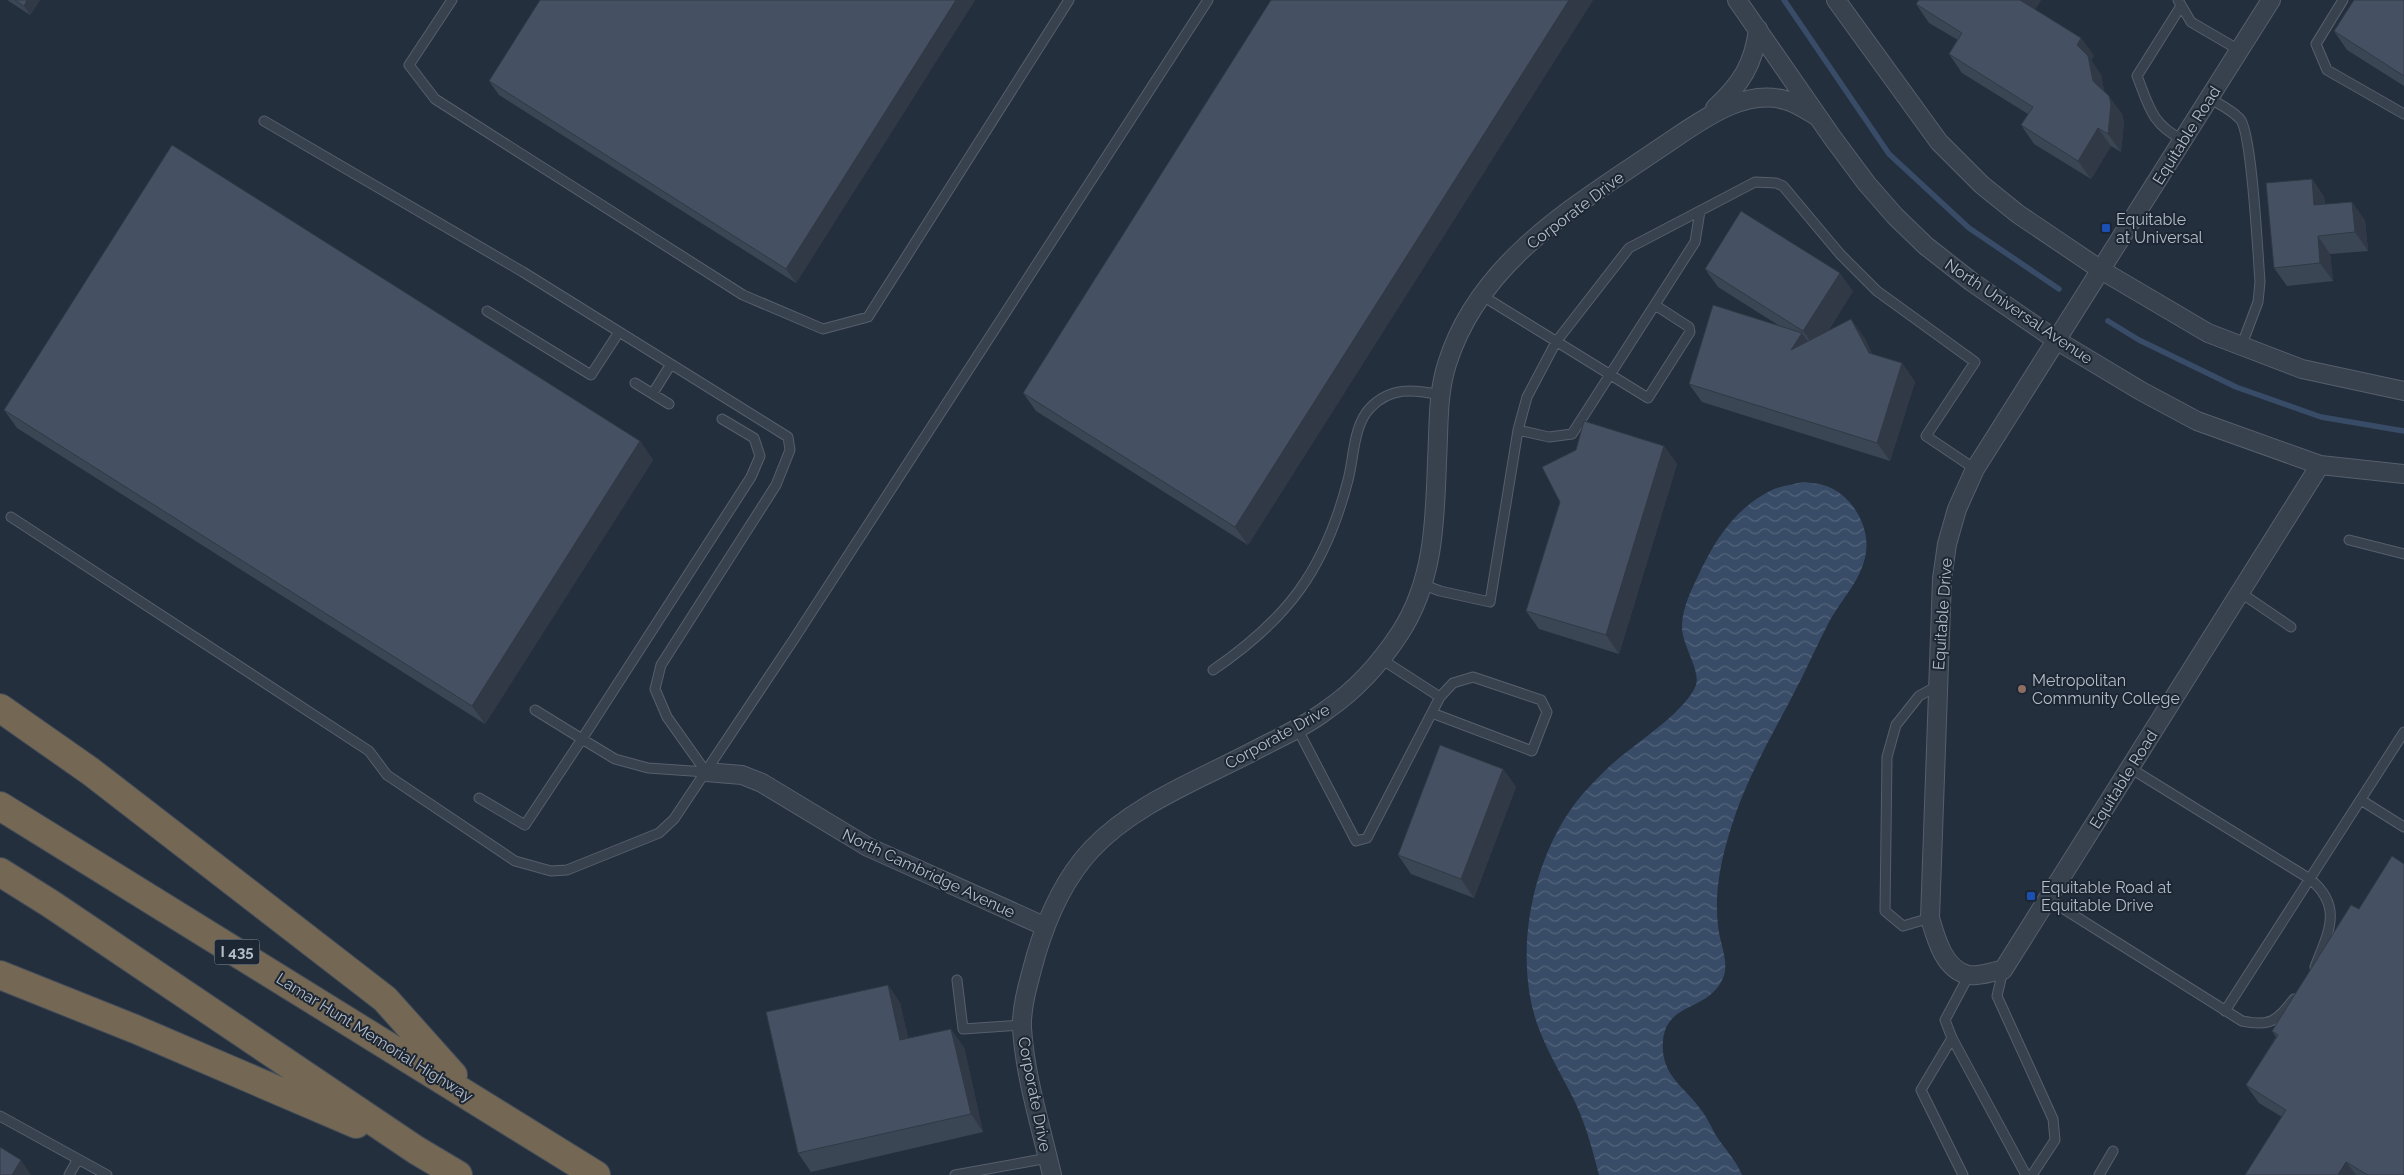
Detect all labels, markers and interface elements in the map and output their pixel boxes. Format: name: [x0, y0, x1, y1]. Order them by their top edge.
street label: Equitable Road: [2149, 82, 2224, 188]
street label: Corporate Drive: [1523, 168, 1628, 253]
place label: Equitable at Universal: [2116, 210, 2204, 247]
marker: Equitable at Universal: [2100, 222, 2112, 234]
street label: North Universal Avenue: [1941, 255, 2096, 368]
street label: Equitable Drive: [1929, 557, 1956, 671]
place label: Metropolitan Community College: [2032, 671, 2180, 708]
marker: Metropolitan Community College: [2016, 683, 2028, 695]
street label: Corporate Drive: [1222, 700, 1333, 773]
street label: Equitable Road: [2086, 726, 2161, 832]
street label: North Cambridge Avenue: [839, 825, 1018, 922]
place label: Equitable Road at Equitable Drive: [2041, 878, 2172, 915]
marker: Equitable Road at Equitable Drive: [2025, 890, 2037, 902]
road number: I 435: [214, 940, 260, 964]
street label: Lamar Hunt Memorial Highway: [273, 969, 477, 1106]
street label: Corporate Drive: [1014, 1035, 1055, 1153]

